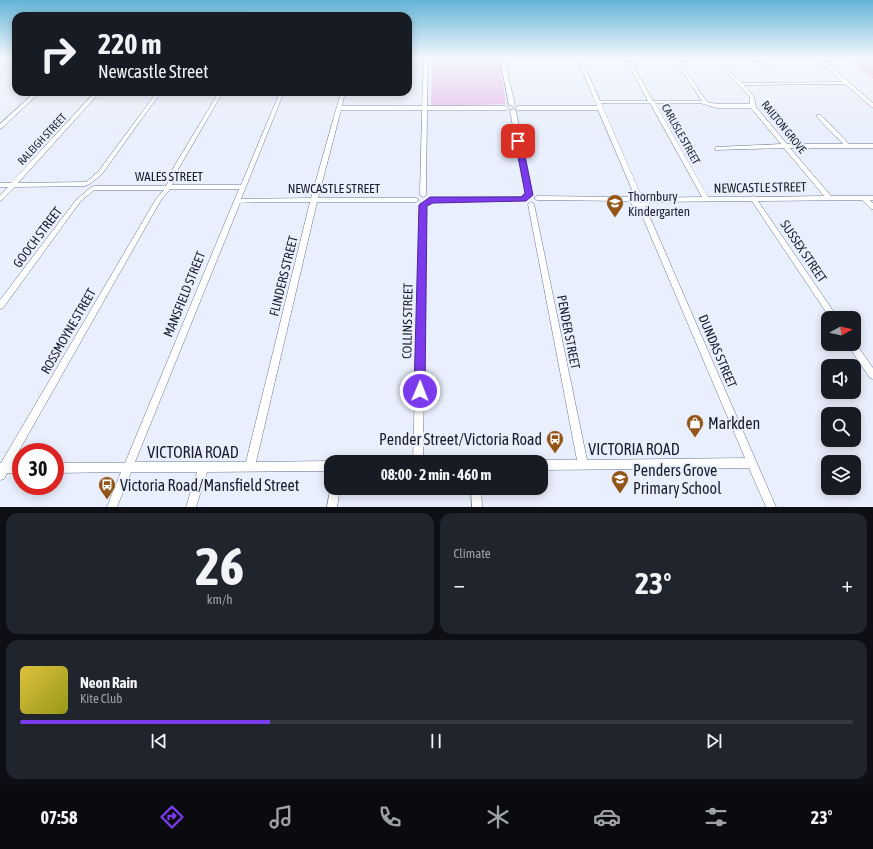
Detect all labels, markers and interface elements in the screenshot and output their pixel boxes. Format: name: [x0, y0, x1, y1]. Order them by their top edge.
icon: right: [32, 28, 84, 80]
text: 220 m: [98, 28, 161, 60]
text: Newcastle Street: [98, 61, 208, 82]
street label: RAILTON GROVE: [759, 99, 809, 156]
street label: CARLISLE STREET: [659, 102, 703, 166]
street label: RALEIGH STREET: [15, 111, 69, 167]
pin: [501, 124, 535, 158]
icon: arrive: [507, 130, 529, 152]
street label: WALES STREET: [135, 169, 203, 184]
street label: NEWCASTLE STREET: [714, 179, 807, 196]
street label: NEWCASTLE STREET: [288, 181, 381, 196]
place label: Thornbury Kindergarten: [628, 189, 690, 219]
school or university icon: Thornbury Kindergarten: [605, 193, 625, 218]
street label: GOOCH STREET: [10, 204, 65, 270]
street label: SUSSEX STREET: [777, 217, 830, 285]
street label: FLINDERS STREET: [266, 234, 301, 318]
street label: MANSFIELD STREET: [160, 249, 209, 339]
street label: COLLINS STREET: [399, 283, 416, 359]
street label: ROSSMOYNE STREET: [38, 286, 99, 377]
street label: PENDER STREET: [554, 294, 583, 371]
north arrow: [821, 311, 861, 351]
map controls: [821, 311, 861, 495]
street label: DUNDAS STREET: [695, 312, 740, 390]
button: sound: [821, 359, 861, 399]
position arrow: [399, 370, 441, 412]
button: search: [821, 407, 861, 447]
shop icon: Markden: [685, 413, 705, 438]
place label: Markden: [708, 414, 760, 432]
bus stop icon: Pender Street/Victoria Road: [545, 429, 565, 454]
place label: Pender Street/Victoria Road: [379, 430, 542, 448]
street label: VICTORIA ROAD: [588, 440, 680, 458]
speed limit sign: 30: [12, 443, 64, 495]
street label: VICTORIA ROAD: [147, 443, 239, 461]
button: layers: [821, 455, 861, 495]
place label: Penders Grove Primary School: [633, 461, 722, 498]
text: 08:00 · 2 min · 460 m: [381, 466, 491, 483]
school or university icon: Penders Grove Primary School: [610, 469, 630, 494]
bus stop icon: Victoria Road/Mansfield Street: [97, 475, 117, 500]
place label: Victoria Road/Mansfield Street: [120, 476, 300, 494]
text: 26: [195, 536, 244, 596]
text: Climate: [454, 546, 491, 561]
text: 23°: [635, 566, 671, 600]
text: −: [454, 571, 465, 597]
text: +: [842, 571, 853, 597]
text: km/h: [207, 592, 233, 607]
text: Neon Rain: [80, 674, 137, 691]
text: Kite Club: [80, 691, 122, 706]
icon: previous: [148, 730, 170, 752]
icon: pause: [425, 730, 447, 752]
icon: next: [703, 730, 725, 752]
icon: directions: [158, 803, 186, 831]
icon: music: [267, 803, 295, 831]
icon: phone: [376, 803, 404, 831]
icon: climate: [484, 803, 512, 831]
icon: car: [593, 803, 621, 831]
icon: filters: [702, 803, 730, 831]
text: 07:58: [40, 807, 77, 828]
text: 23°: [811, 807, 833, 828]

